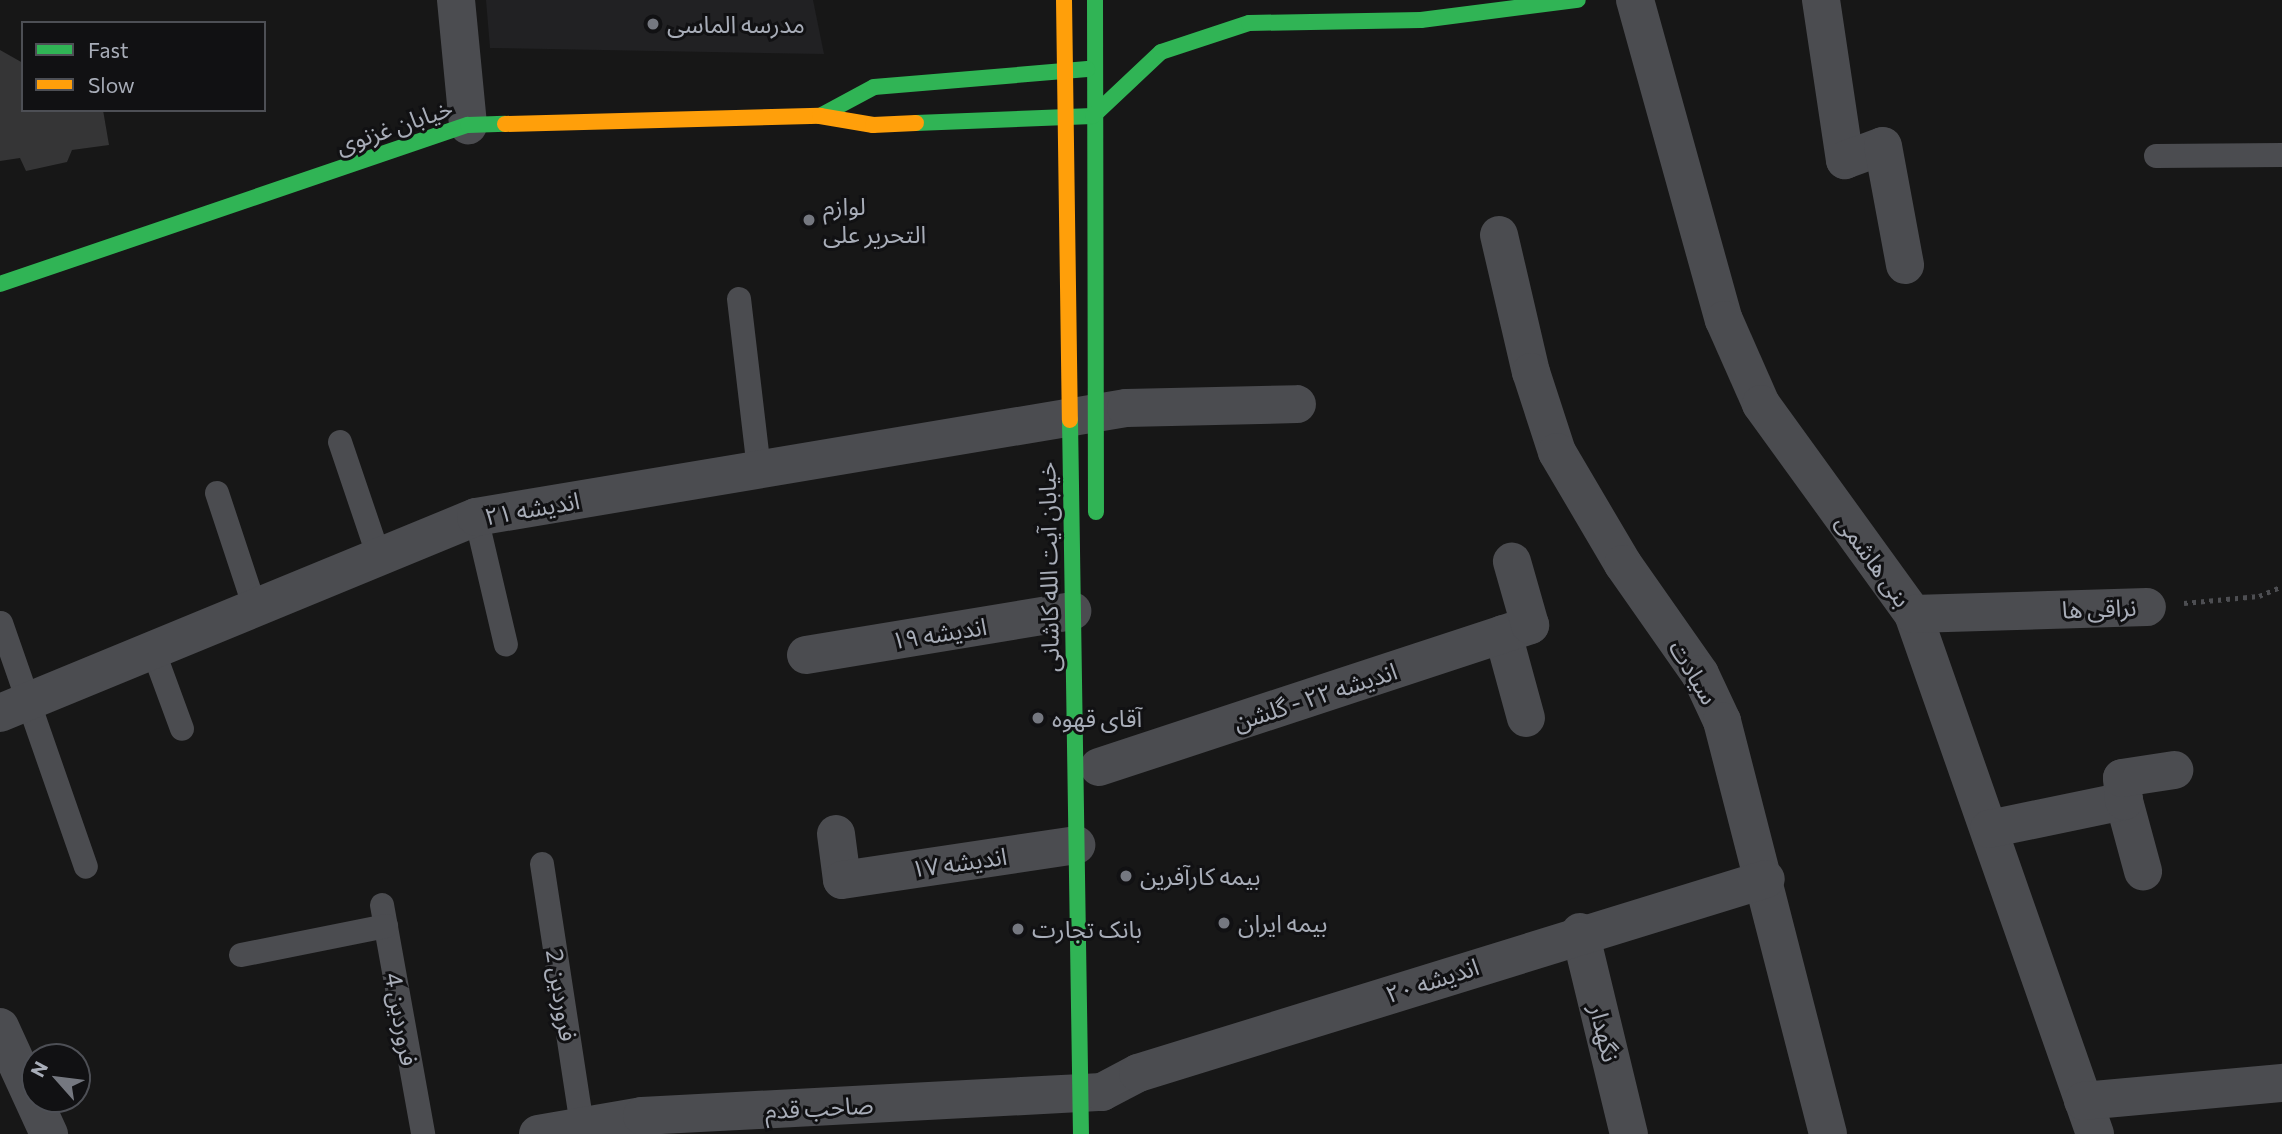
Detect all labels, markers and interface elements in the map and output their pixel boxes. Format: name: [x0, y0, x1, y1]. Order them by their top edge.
place label: مدرسه الماسی: [667, 10, 805, 38]
marker: مدرسه الماسی: [645, 16, 661, 32]
legend: [21, 21, 266, 112]
text: Fast: [88, 37, 129, 62]
text: Slow: [88, 72, 135, 97]
street label: خیابان غزنوی: [332, 93, 456, 159]
place label: لوازم التحریر علی: [823, 192, 926, 248]
marker: لوازم التحریر علی: [801, 212, 817, 228]
street label: خیابان آیت الله کاشانی: [1032, 462, 1064, 672]
street label: اندیشه ۲۱: [482, 485, 582, 531]
street label: بنی هاشمی: [1831, 508, 1917, 612]
street label: نراقی ها: [2061, 592, 2137, 624]
street label: اندیشه ۱۹: [889, 611, 989, 655]
street label: سیادت: [1664, 635, 1724, 709]
street label: اندیشه ۲۲ - گلشن: [1229, 656, 1401, 736]
place label: آقای قهوه: [1052, 704, 1142, 732]
marker: آقای قهوه: [1030, 710, 1046, 726]
street label: اندیشه ۱۷: [909, 841, 1009, 883]
place label: بیمه کارآفرین: [1140, 862, 1260, 890]
marker: بیمه کارآفرین: [1118, 868, 1134, 884]
place label: بیمه ایران: [1238, 909, 1327, 937]
place label: بانک تجارت: [1032, 915, 1142, 943]
marker: بیمه ایران: [1216, 915, 1232, 931]
marker: بانک تجارت: [1010, 921, 1026, 937]
street label: فروردین 2: [540, 947, 584, 1043]
street label: اندیشه ۲۰: [1382, 951, 1482, 1009]
street label: فروردین 4: [380, 970, 424, 1068]
street label: نگهدار: [1584, 1001, 1626, 1065]
north arrow: [21, 1043, 91, 1113]
text: N: [25, 1057, 52, 1081]
street label: صاحب قدم: [764, 1090, 874, 1124]

